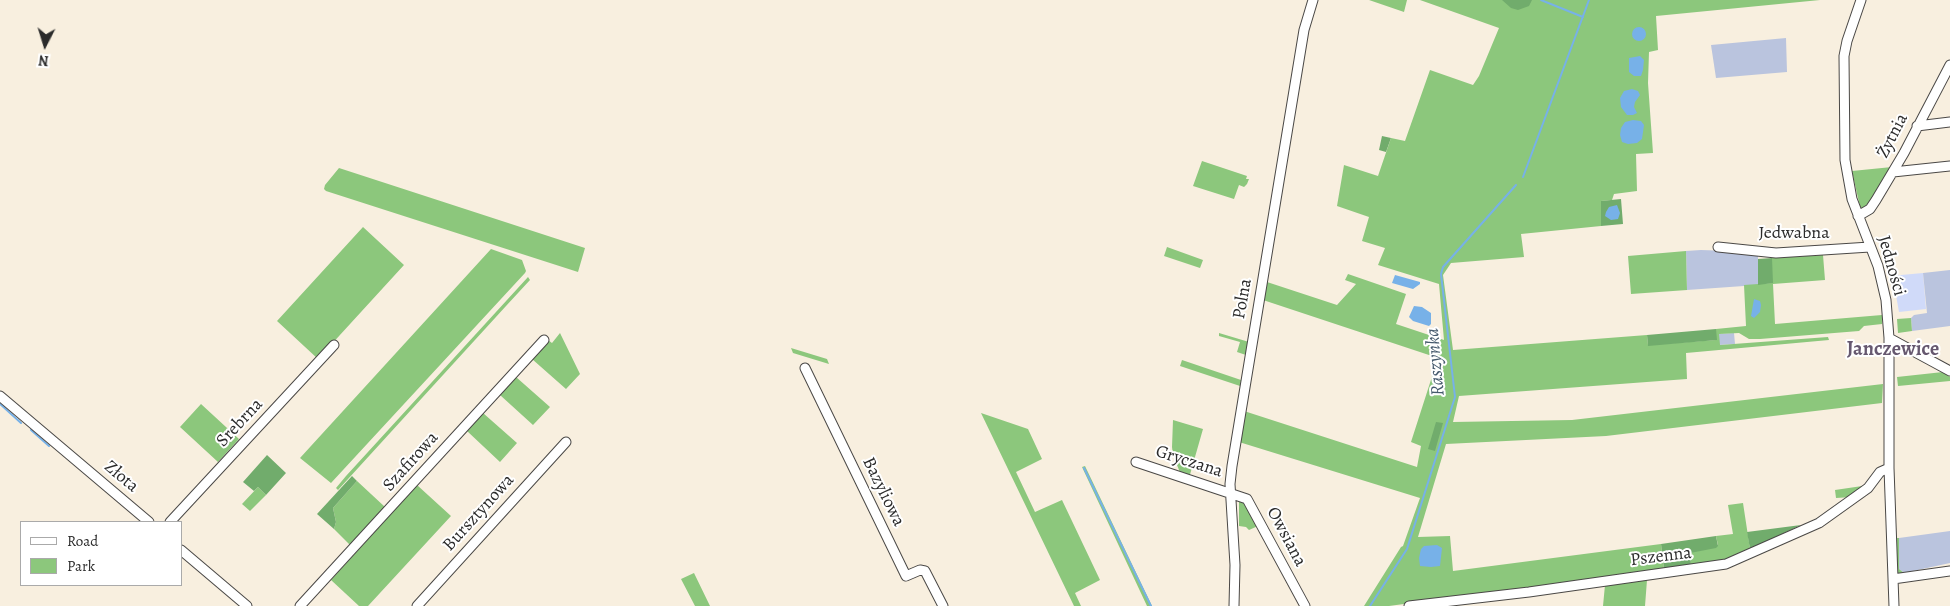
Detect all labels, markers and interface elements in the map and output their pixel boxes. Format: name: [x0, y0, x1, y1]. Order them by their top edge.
north arrow: [20, 20, 70, 70]
text: N: [38, 51, 50, 70]
street label: Żytnia: [1873, 110, 1913, 162]
street label: Jedwabna: [1758, 223, 1830, 245]
street label: Jedności: [1872, 233, 1910, 299]
street label: Polna: [1229, 277, 1257, 321]
water label: Raszynka: [1422, 327, 1450, 397]
district label: Janczewice: [1847, 338, 1939, 362]
street label: Srebrna: [212, 394, 268, 452]
street label: Szafirowa: [379, 428, 443, 496]
street label: Gryczana: [1153, 441, 1225, 483]
street label: Bazyliowa: [857, 454, 909, 530]
street label: Złota: [99, 456, 143, 498]
street label: Bursztynowa: [439, 470, 519, 556]
street label: Owsiana: [1261, 504, 1311, 570]
legend: [20, 521, 182, 586]
text: Road: [67, 531, 98, 551]
street label: Pszenna: [1629, 543, 1693, 571]
text: Park: [67, 556, 95, 576]

